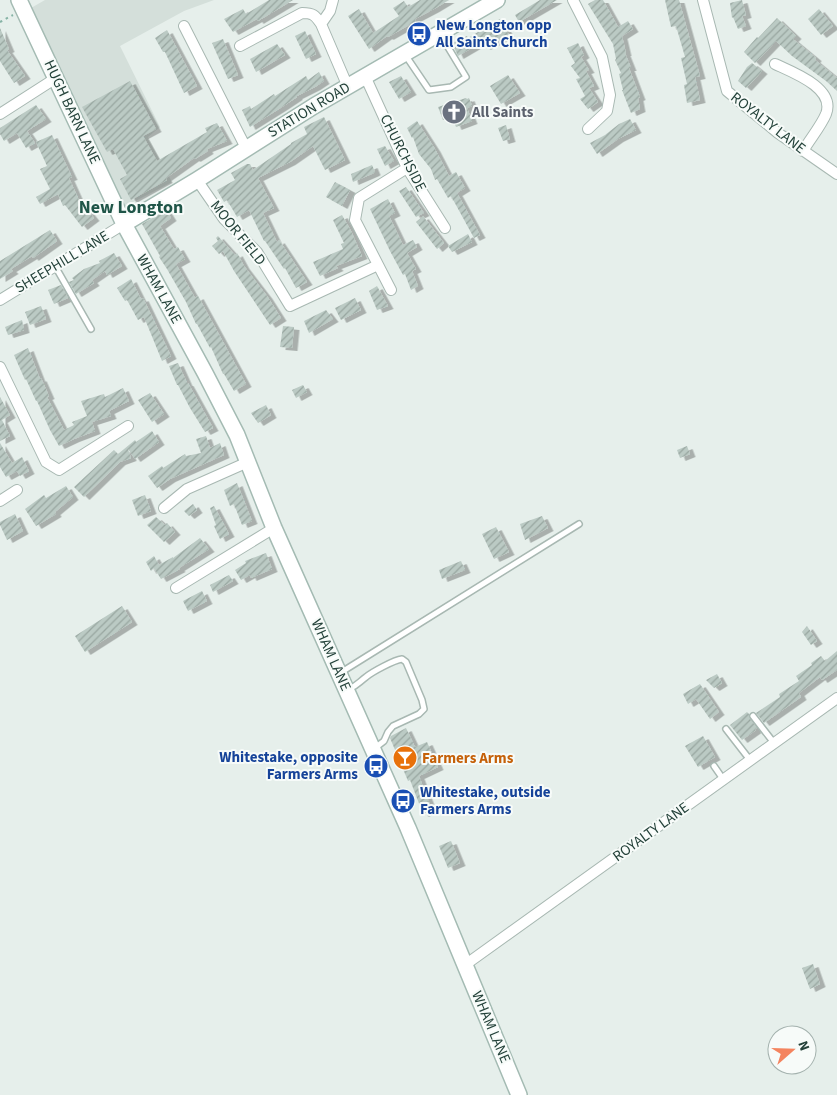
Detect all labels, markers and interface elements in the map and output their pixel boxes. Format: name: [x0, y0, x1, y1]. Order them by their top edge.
place label: New Longton opp All Saints Church: [435, 15, 552, 53]
bus stop icon: New Longton opp All Saints Church: [406, 21, 432, 47]
street label: HUGH BARN LANE: [39, 56, 105, 168]
street label: STATION ROAD: [264, 77, 354, 143]
street label: ROYALTY LANE: [726, 87, 810, 159]
church icon: All Saints: [441, 99, 467, 125]
place label: All Saints: [471, 102, 534, 123]
street label: CHURCHSIDE: [375, 111, 431, 195]
district label: New Longton: [79, 195, 183, 220]
street label: MOOR FIELD: [205, 196, 271, 270]
street label: SHEEPHILL LANE: [11, 226, 113, 298]
street label: WHAM LANE: [131, 250, 187, 328]
street label: WHAM LANE: [306, 616, 356, 694]
bar icon: Farmers Arms: [392, 745, 418, 771]
place label: Whitestake, opposite Farmers Arms: [219, 747, 358, 785]
place label: Farmers Arms: [422, 748, 514, 769]
bus stop icon: Whitestake, opposite Farmers Arms: [363, 753, 389, 779]
place label: Whitestake, outside Farmers Arms: [420, 782, 551, 820]
bus stop icon: Whitestake, outside Farmers Arms: [390, 788, 416, 814]
street label: ROYALTY LANE: [608, 797, 694, 867]
street label: WHAM LANE: [466, 988, 516, 1066]
north arrow: [767, 1025, 817, 1075]
text: N: [792, 1038, 814, 1054]

